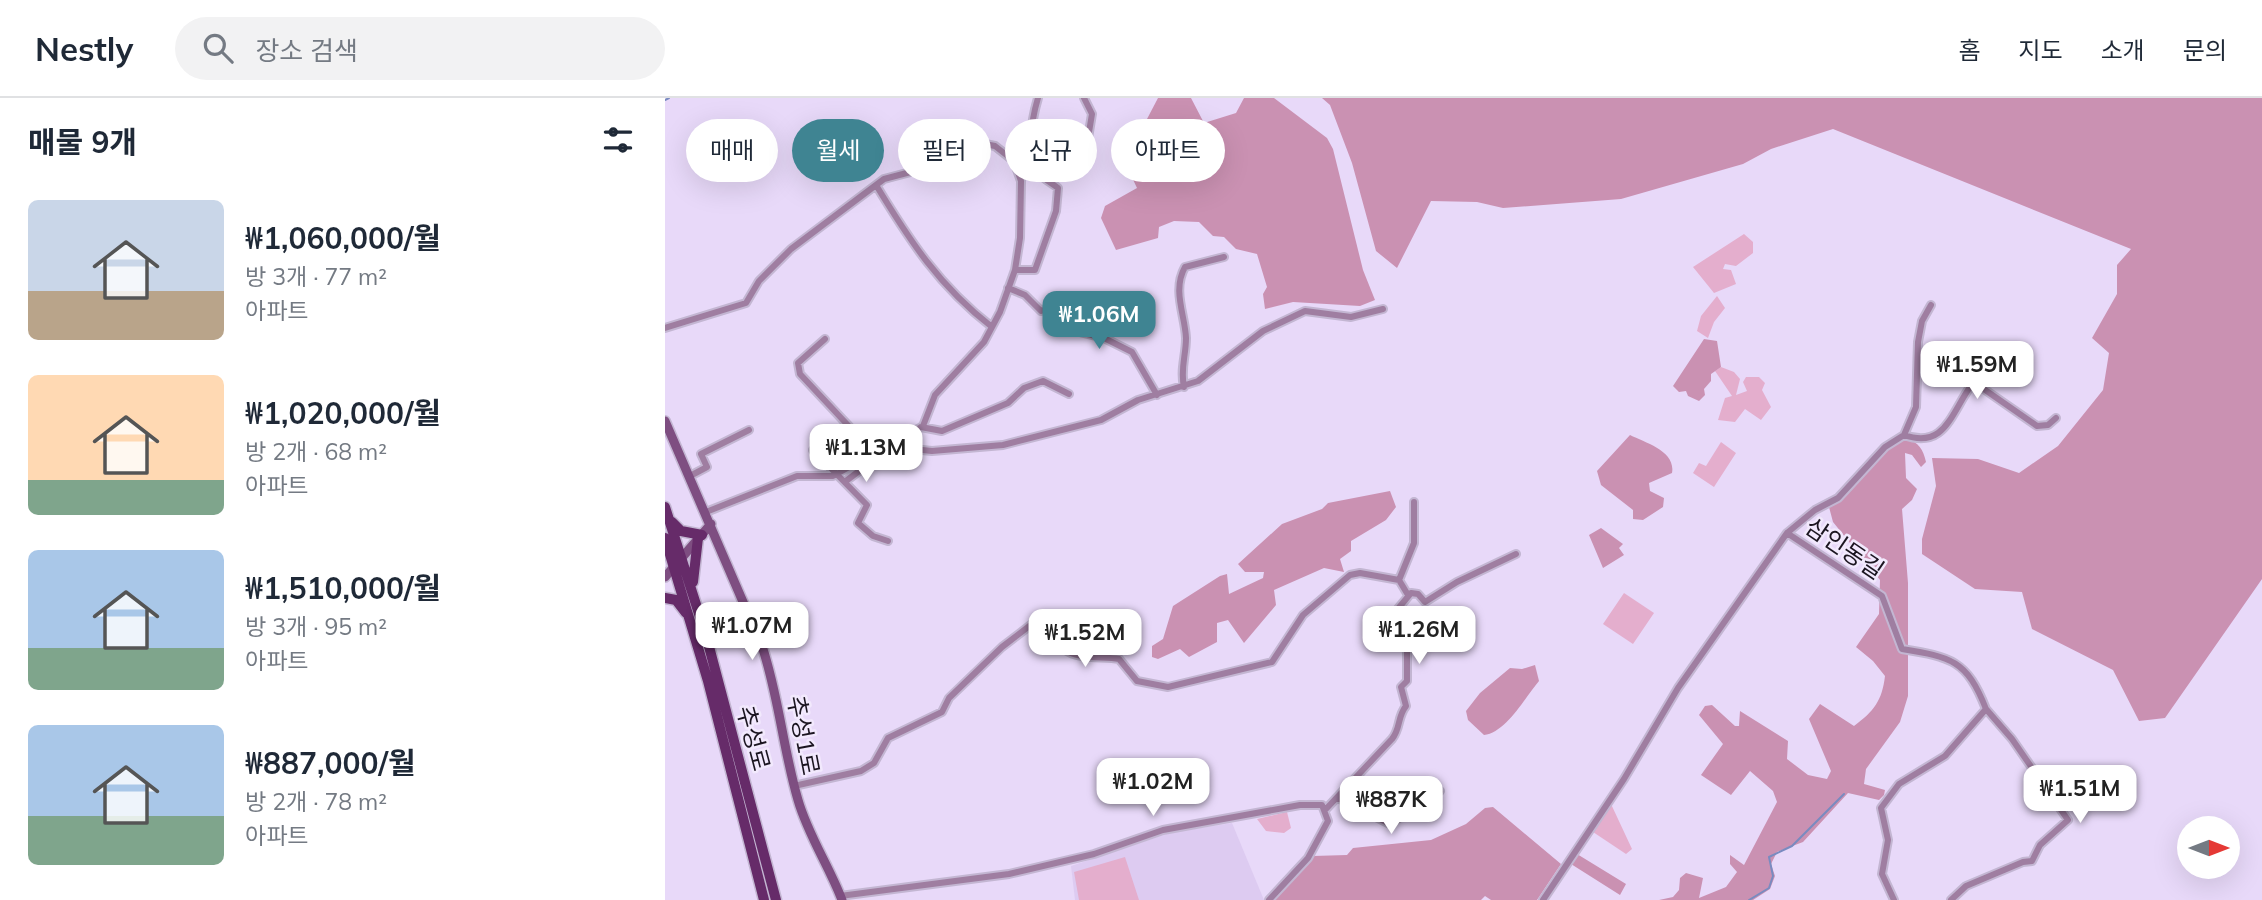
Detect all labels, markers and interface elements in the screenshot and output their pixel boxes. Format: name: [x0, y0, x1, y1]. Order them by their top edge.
search box: [175, 17, 665, 80]
text: Nestly: [35, 28, 133, 69]
icon: search: [199, 29, 237, 67]
text: 장소 검색: [255, 34, 358, 67]
text: 홈: [1958, 35, 1980, 65]
text: 지도: [2018, 35, 2063, 65]
text: 소개: [2101, 35, 2145, 65]
text: 문의: [2183, 35, 2227, 65]
chip: 매매: [686, 119, 778, 182]
chip: 월세: [792, 119, 884, 182]
chip: 필터: [898, 119, 991, 182]
chip: 신규: [1005, 119, 1097, 182]
chip: 아파트: [1111, 119, 1225, 182]
icon: filters: [599, 121, 637, 159]
text: 매물 9개: [28, 123, 137, 161]
text: ₩1,060,000/월: [245, 219, 441, 257]
icon: home: [84, 228, 168, 312]
text: 방 3개 · 77 m²: [245, 262, 387, 291]
pin: ₩1.06M: [1042, 292, 1156, 351]
text: 아파트: [245, 296, 308, 325]
text: ₩1.06M: [1059, 299, 1139, 328]
pin: ₩1.59M: [1920, 342, 2034, 401]
text: ₩1.59M: [1937, 349, 2017, 378]
text: ₩1,020,000/월: [245, 394, 441, 432]
icon: home: [84, 403, 168, 487]
pin: ₩1.13M: [809, 424, 923, 484]
text: ₩1.13M: [826, 432, 906, 461]
text: 방 2개 · 68 m²: [245, 437, 387, 466]
text: 아파트: [245, 471, 308, 500]
street label: 삼인동길: [1800, 511, 1890, 585]
text: ₩1,510,000/월: [245, 569, 441, 607]
icon: home: [84, 578, 168, 662]
pin: ₩1.07M: [695, 602, 809, 662]
pin: ₩1.26M: [1362, 606, 1476, 666]
text: ₩1.07M: [712, 610, 792, 639]
pin: ₩1.52M: [1028, 610, 1142, 669]
text: 방 3개 · 95 m²: [245, 612, 387, 641]
text: ₩1.26M: [1379, 614, 1459, 643]
text: ₩1.52M: [1045, 617, 1125, 646]
text: 아파트: [245, 646, 308, 675]
street label: 추성1로: [782, 693, 826, 777]
street label: 추성로: [731, 702, 777, 774]
text: ₩887,000/월: [245, 744, 416, 782]
icon: home: [84, 753, 168, 837]
pin: ₩1.02M: [1096, 758, 1210, 818]
text: ₩1.02M: [1113, 766, 1193, 795]
pin: ₩1.51M: [2023, 766, 2137, 825]
text: ₩1.51M: [2040, 773, 2120, 802]
pin: ₩887K: [1342, 776, 1440, 836]
text: ₩887K: [1356, 784, 1426, 813]
text: 방 2개 · 78 m²: [245, 787, 387, 816]
north arrow: [2177, 816, 2240, 878]
map controls: [2177, 816, 2240, 879]
text: 아파트: [245, 821, 308, 850]

